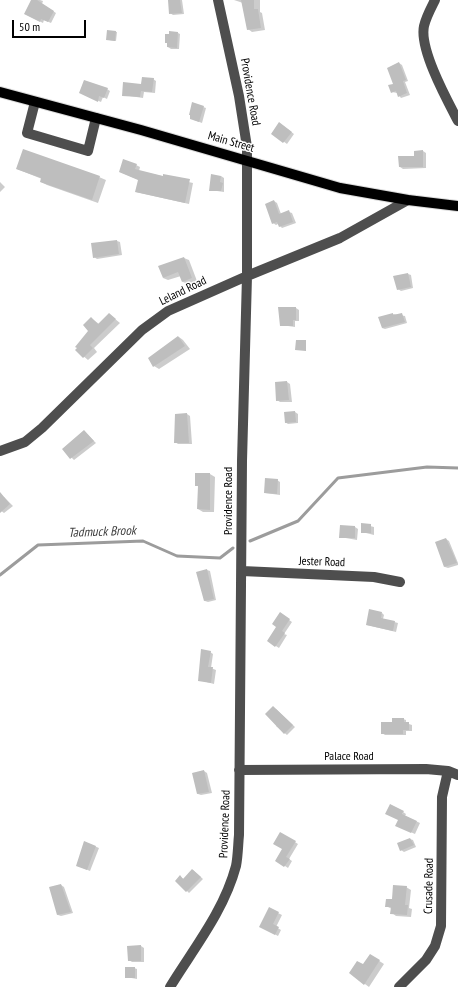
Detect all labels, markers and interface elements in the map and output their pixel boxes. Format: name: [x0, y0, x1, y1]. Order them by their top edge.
scale bar: [14, 12, 88, 38]
text: 50 m: [19, 19, 40, 34]
street label: Providence Road: [237, 57, 263, 127]
street label: Main Street: [206, 129, 256, 155]
street label: Leland Road: [157, 273, 209, 309]
street label: Providence Road: [222, 467, 236, 535]
water label: Tadmuck Brook: [68, 523, 136, 541]
street label: Jester Road: [299, 554, 345, 570]
street label: Palace Road: [324, 750, 374, 764]
street label: Providence Road: [217, 790, 233, 858]
street label: Crusade Road: [421, 858, 437, 914]

